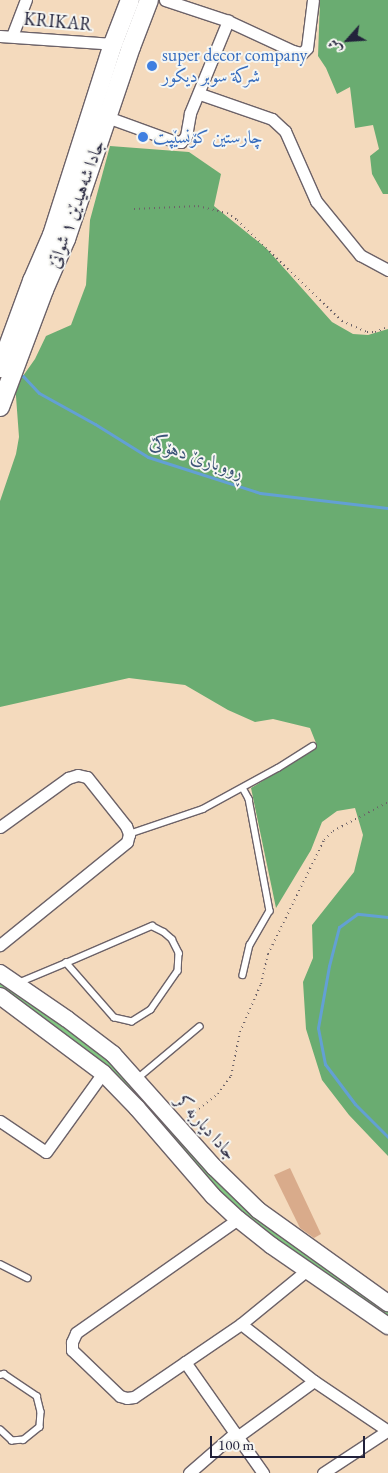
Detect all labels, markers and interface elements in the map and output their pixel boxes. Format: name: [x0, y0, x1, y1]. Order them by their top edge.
street label: KRIKAR: [23, 8, 93, 36]
north arrow: [323, 15, 373, 65]
text: ش: [323, 36, 346, 57]
place label: super decor company شركة سوبر ديكور: [162, 45, 307, 88]
marker: super decor company شركة سوبر ديكور: [146, 60, 158, 72]
place label: چارستین کۆنسێپت: [153, 126, 263, 148]
marker: چارستین کۆنسێپت: [137, 131, 149, 143]
street label: جادا شەهیدێن ١ شواتێ: [43, 137, 109, 271]
water label: ڕووبارێ دهۆكێ: [147, 430, 247, 484]
street label: جادا دیاربه‌كر: [171, 1090, 241, 1164]
scale bar: [213, 1426, 368, 1458]
text: 100 m: [218, 1435, 254, 1454]

